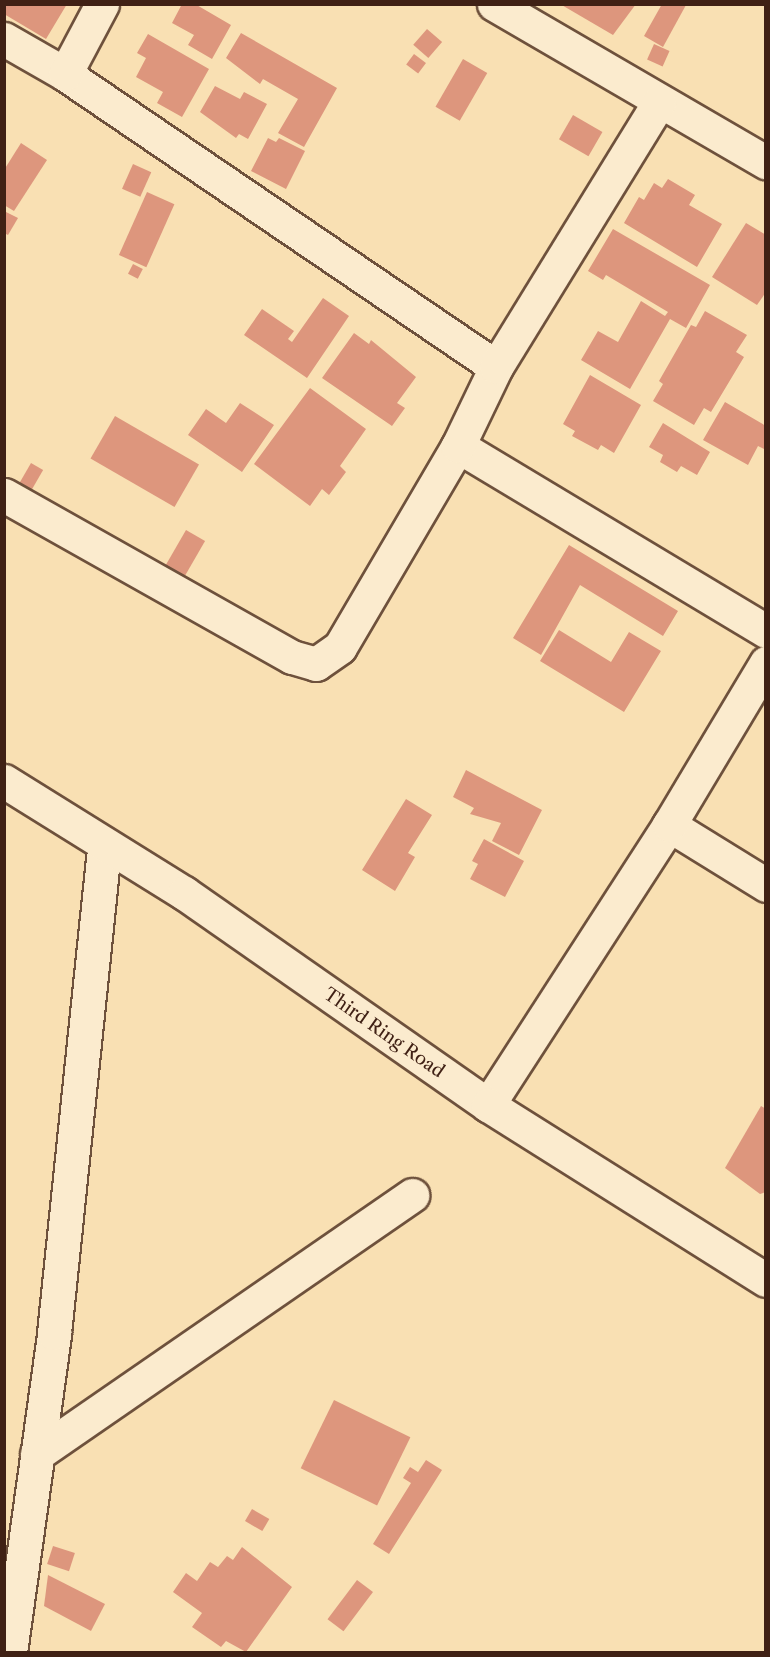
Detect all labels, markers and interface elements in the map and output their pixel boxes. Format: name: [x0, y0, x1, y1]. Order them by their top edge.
street label: Third Ring Road: [320, 983, 448, 1083]

